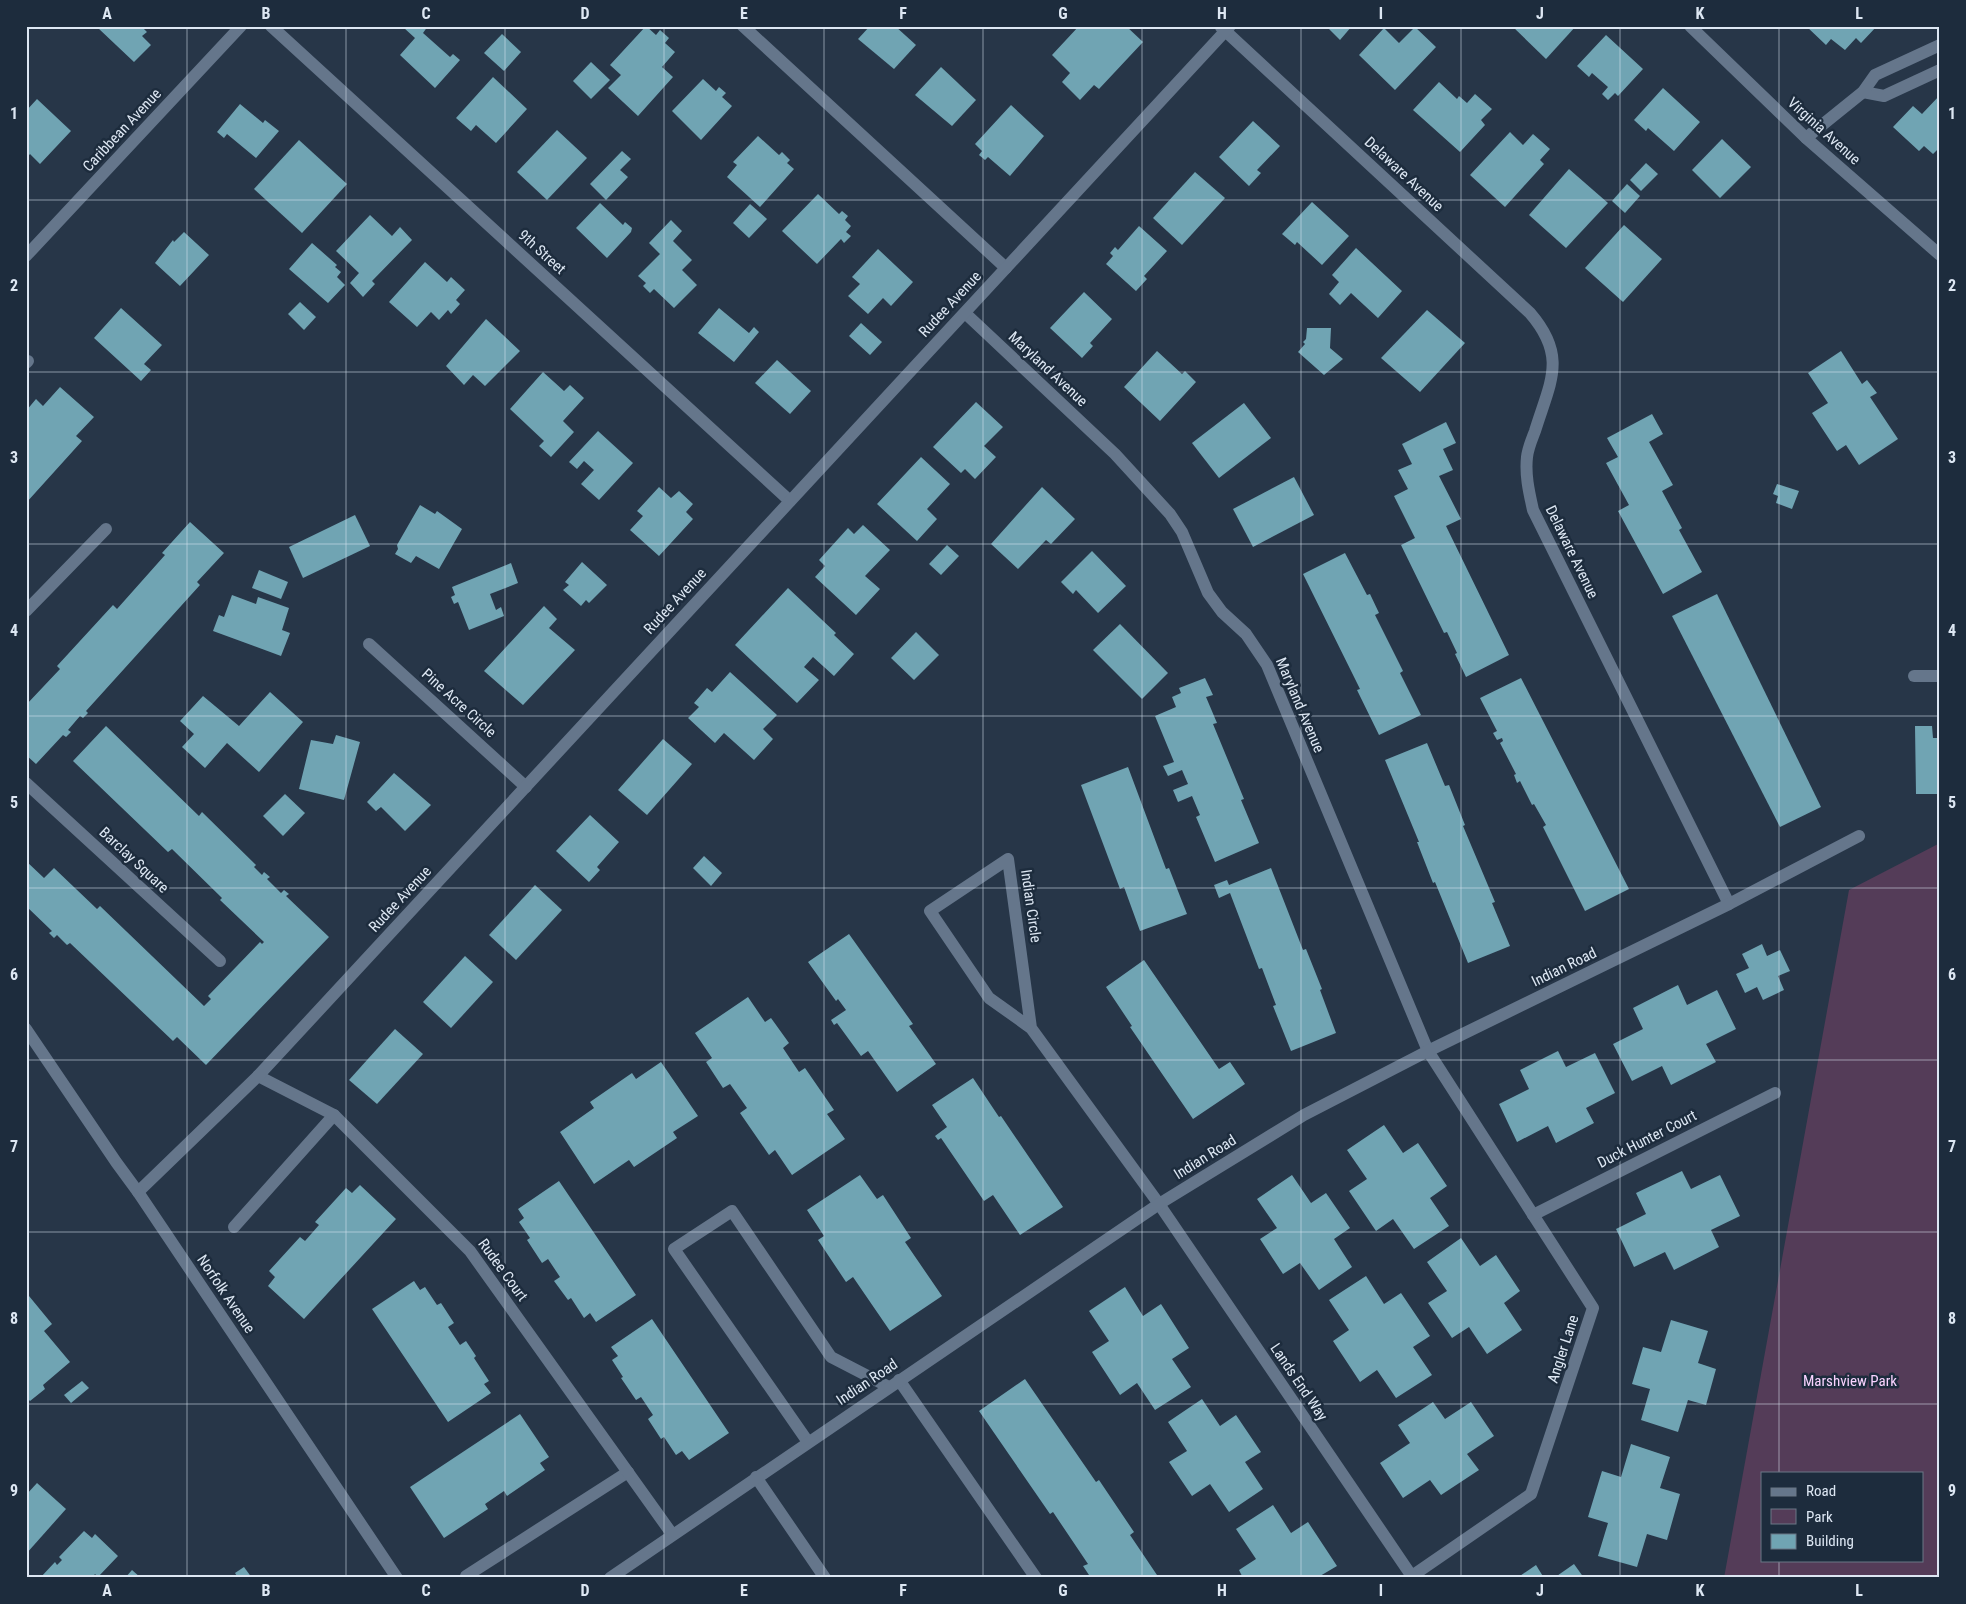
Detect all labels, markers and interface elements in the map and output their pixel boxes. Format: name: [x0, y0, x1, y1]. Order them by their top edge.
text: A: [102, 4, 112, 23]
text: B: [262, 4, 271, 23]
text: C: [421, 4, 431, 23]
text: D: [580, 4, 590, 23]
text: E: [740, 4, 748, 23]
text: F: [899, 4, 907, 23]
text: G: [1058, 4, 1068, 23]
text: H: [1217, 4, 1227, 23]
text: I: [1379, 4, 1383, 23]
text: J: [1536, 4, 1544, 23]
text: K: [1696, 4, 1705, 23]
text: L: [1855, 4, 1863, 23]
street label: Caribbean Avenue: [79, 85, 165, 175]
street label: Virginia Avenue: [1784, 94, 1864, 168]
text: 1: [10, 104, 18, 123]
text: 1: [1948, 104, 1956, 123]
street label: Delaware Avenue: [1361, 133, 1447, 215]
street label: 9th Street: [515, 226, 569, 278]
street label: Rudee Avenue: [915, 267, 985, 341]
text: 2: [10, 276, 18, 295]
text: 2: [1948, 276, 1956, 295]
street label: Maryland Avenue: [1005, 328, 1091, 410]
text: 3: [10, 448, 18, 467]
text: 3: [1948, 448, 1956, 467]
street label: Delaware Avenue: [1542, 503, 1602, 601]
street label: Rudee Avenue: [640, 564, 710, 638]
text: 4: [10, 621, 18, 640]
text: 4: [1948, 621, 1956, 640]
street label: Maryland Avenue: [1272, 655, 1328, 755]
street label: Pine Acre Circle: [418, 665, 500, 741]
text: 5: [10, 793, 18, 812]
text: 5: [1948, 793, 1956, 812]
street label: Barclay Square: [96, 823, 172, 897]
street label: Rudee Avenue: [365, 862, 435, 936]
street label: Indian Circle: [1017, 868, 1045, 944]
street label: Indian Road: [1529, 944, 1599, 990]
text: 6: [10, 965, 18, 984]
text: 6: [1948, 965, 1956, 984]
street label: Duck Hunter Court: [1594, 1106, 1700, 1172]
street label: Indian Road: [1171, 1131, 1239, 1183]
text: 7: [10, 1137, 18, 1156]
text: 7: [1948, 1137, 1956, 1156]
street label: Rudee Court: [474, 1235, 532, 1305]
street label: Norfolk Avenue: [193, 1251, 259, 1337]
text: 8: [10, 1309, 18, 1328]
text: 8: [1948, 1309, 1956, 1328]
street label: Angler Lane: [1544, 1313, 1582, 1385]
street label: Lands End Way: [1267, 1340, 1331, 1424]
street label: Indian Road: [833, 1355, 901, 1409]
park label: Marshview Park: [1803, 1372, 1897, 1390]
legend: [1761, 1472, 1924, 1562]
text: 9: [10, 1481, 18, 1500]
text: 9: [1948, 1481, 1956, 1500]
text: Road: [1806, 1482, 1836, 1500]
text: Park: [1806, 1508, 1833, 1526]
text: Building: [1806, 1532, 1854, 1550]
text: A: [102, 1581, 112, 1600]
text: B: [262, 1581, 271, 1600]
text: C: [421, 1581, 431, 1600]
text: D: [580, 1581, 590, 1600]
text: E: [740, 1581, 748, 1600]
text: F: [899, 1581, 907, 1600]
text: G: [1058, 1581, 1068, 1600]
text: H: [1217, 1581, 1227, 1600]
text: I: [1379, 1581, 1383, 1600]
text: J: [1536, 1581, 1544, 1600]
text: K: [1696, 1581, 1705, 1600]
text: L: [1855, 1581, 1863, 1600]

